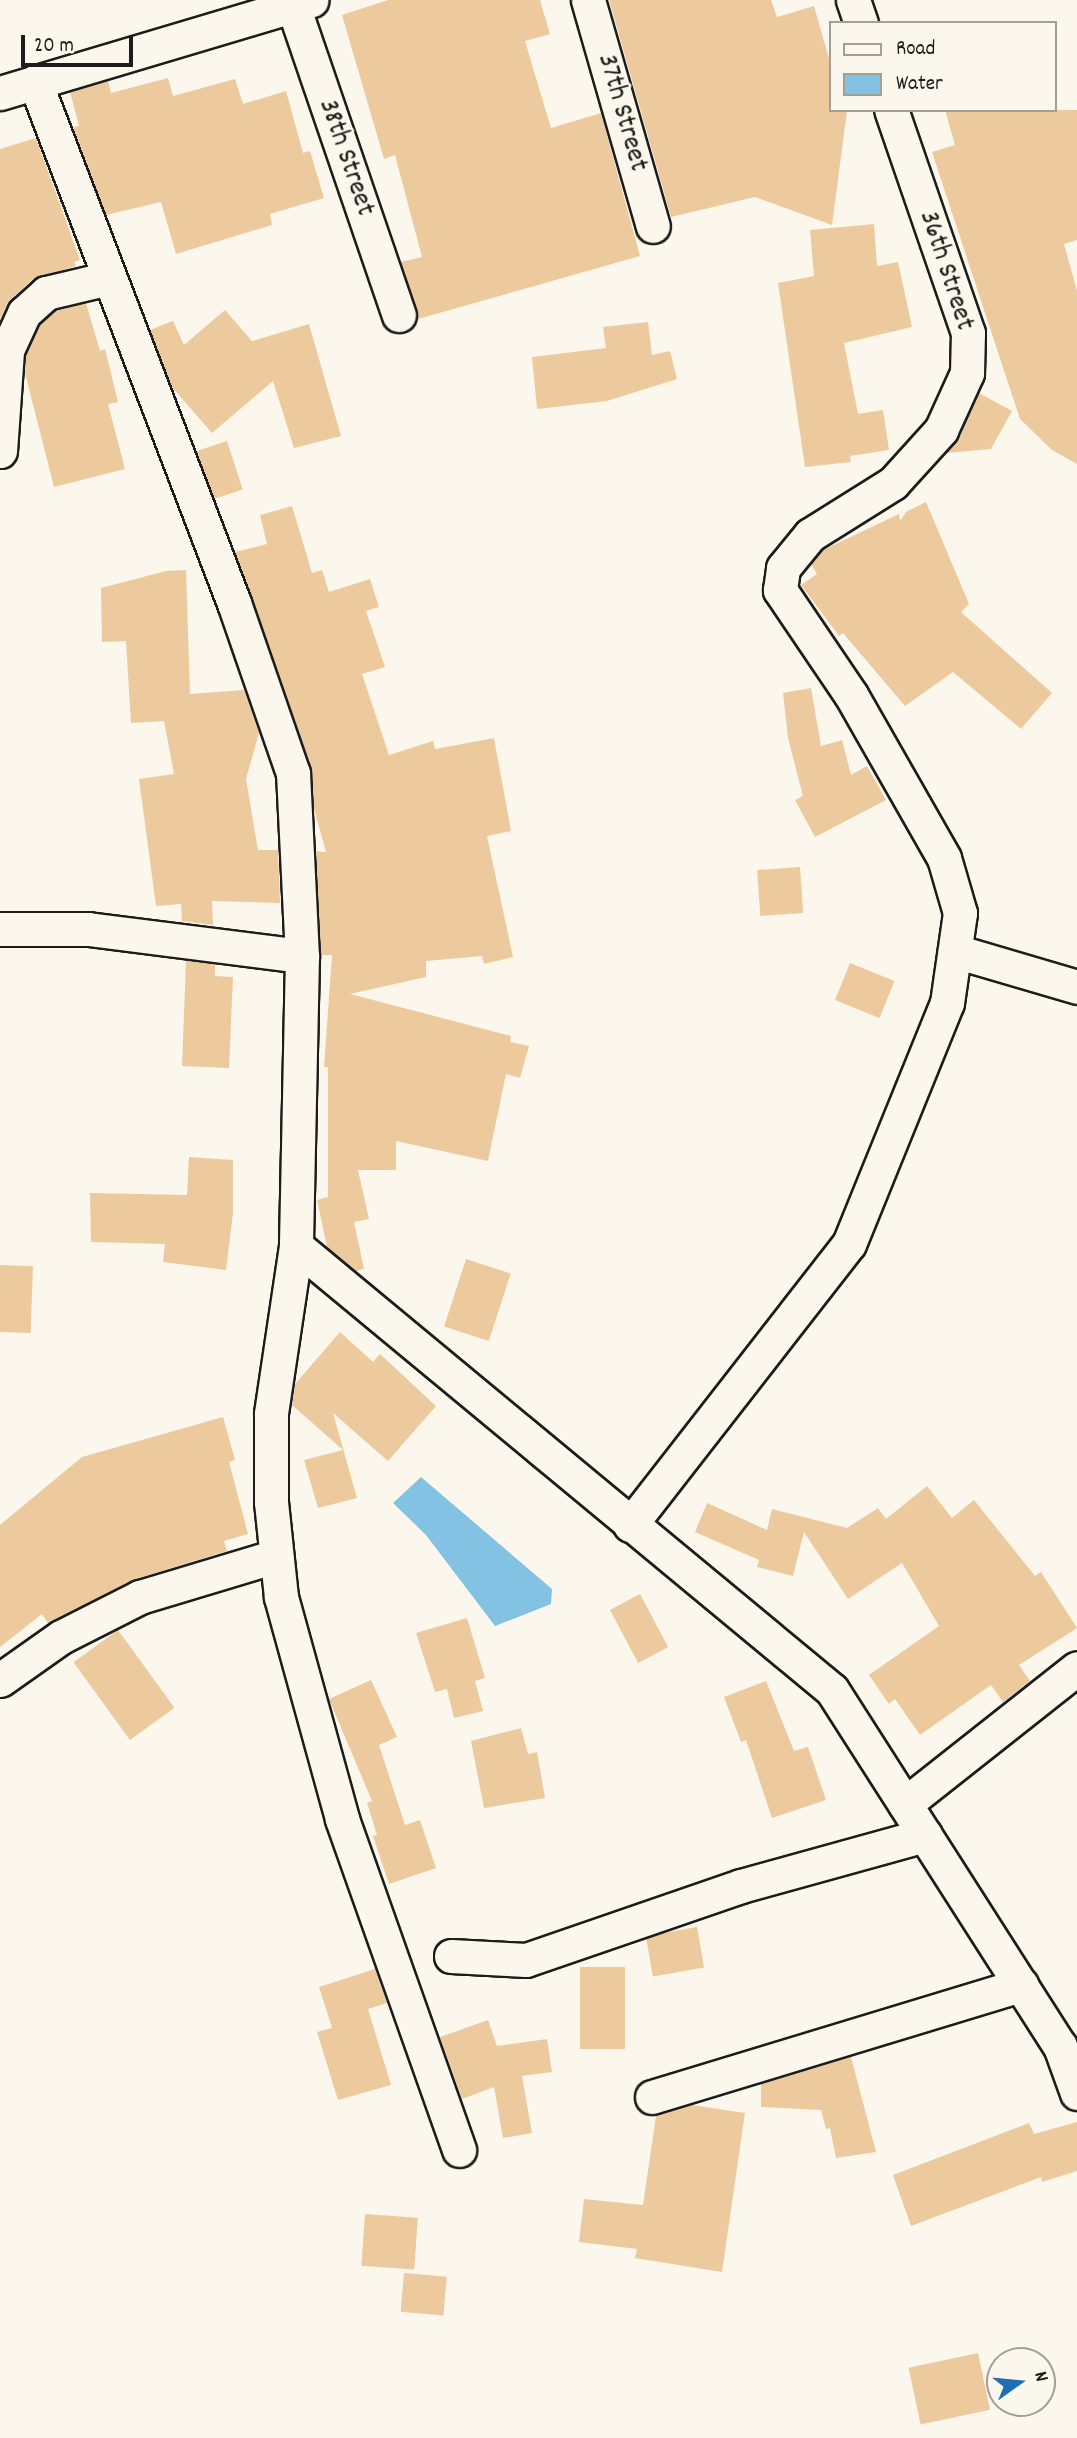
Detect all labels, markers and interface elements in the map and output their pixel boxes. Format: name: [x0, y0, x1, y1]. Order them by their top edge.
scale bar: [24, 21, 136, 65]
legend: [828, 21, 1056, 112]
text: 20 m: [34, 32, 74, 62]
text: Road: [896, 35, 935, 65]
street label: 37th Street: [588, 50, 654, 176]
text: Water: [896, 70, 943, 100]
street label: 38th Street: [309, 95, 381, 221]
street label: 36th Street: [910, 207, 980, 335]
north arrow: [986, 2347, 1056, 2417]
text: N: [1026, 2369, 1054, 2385]

